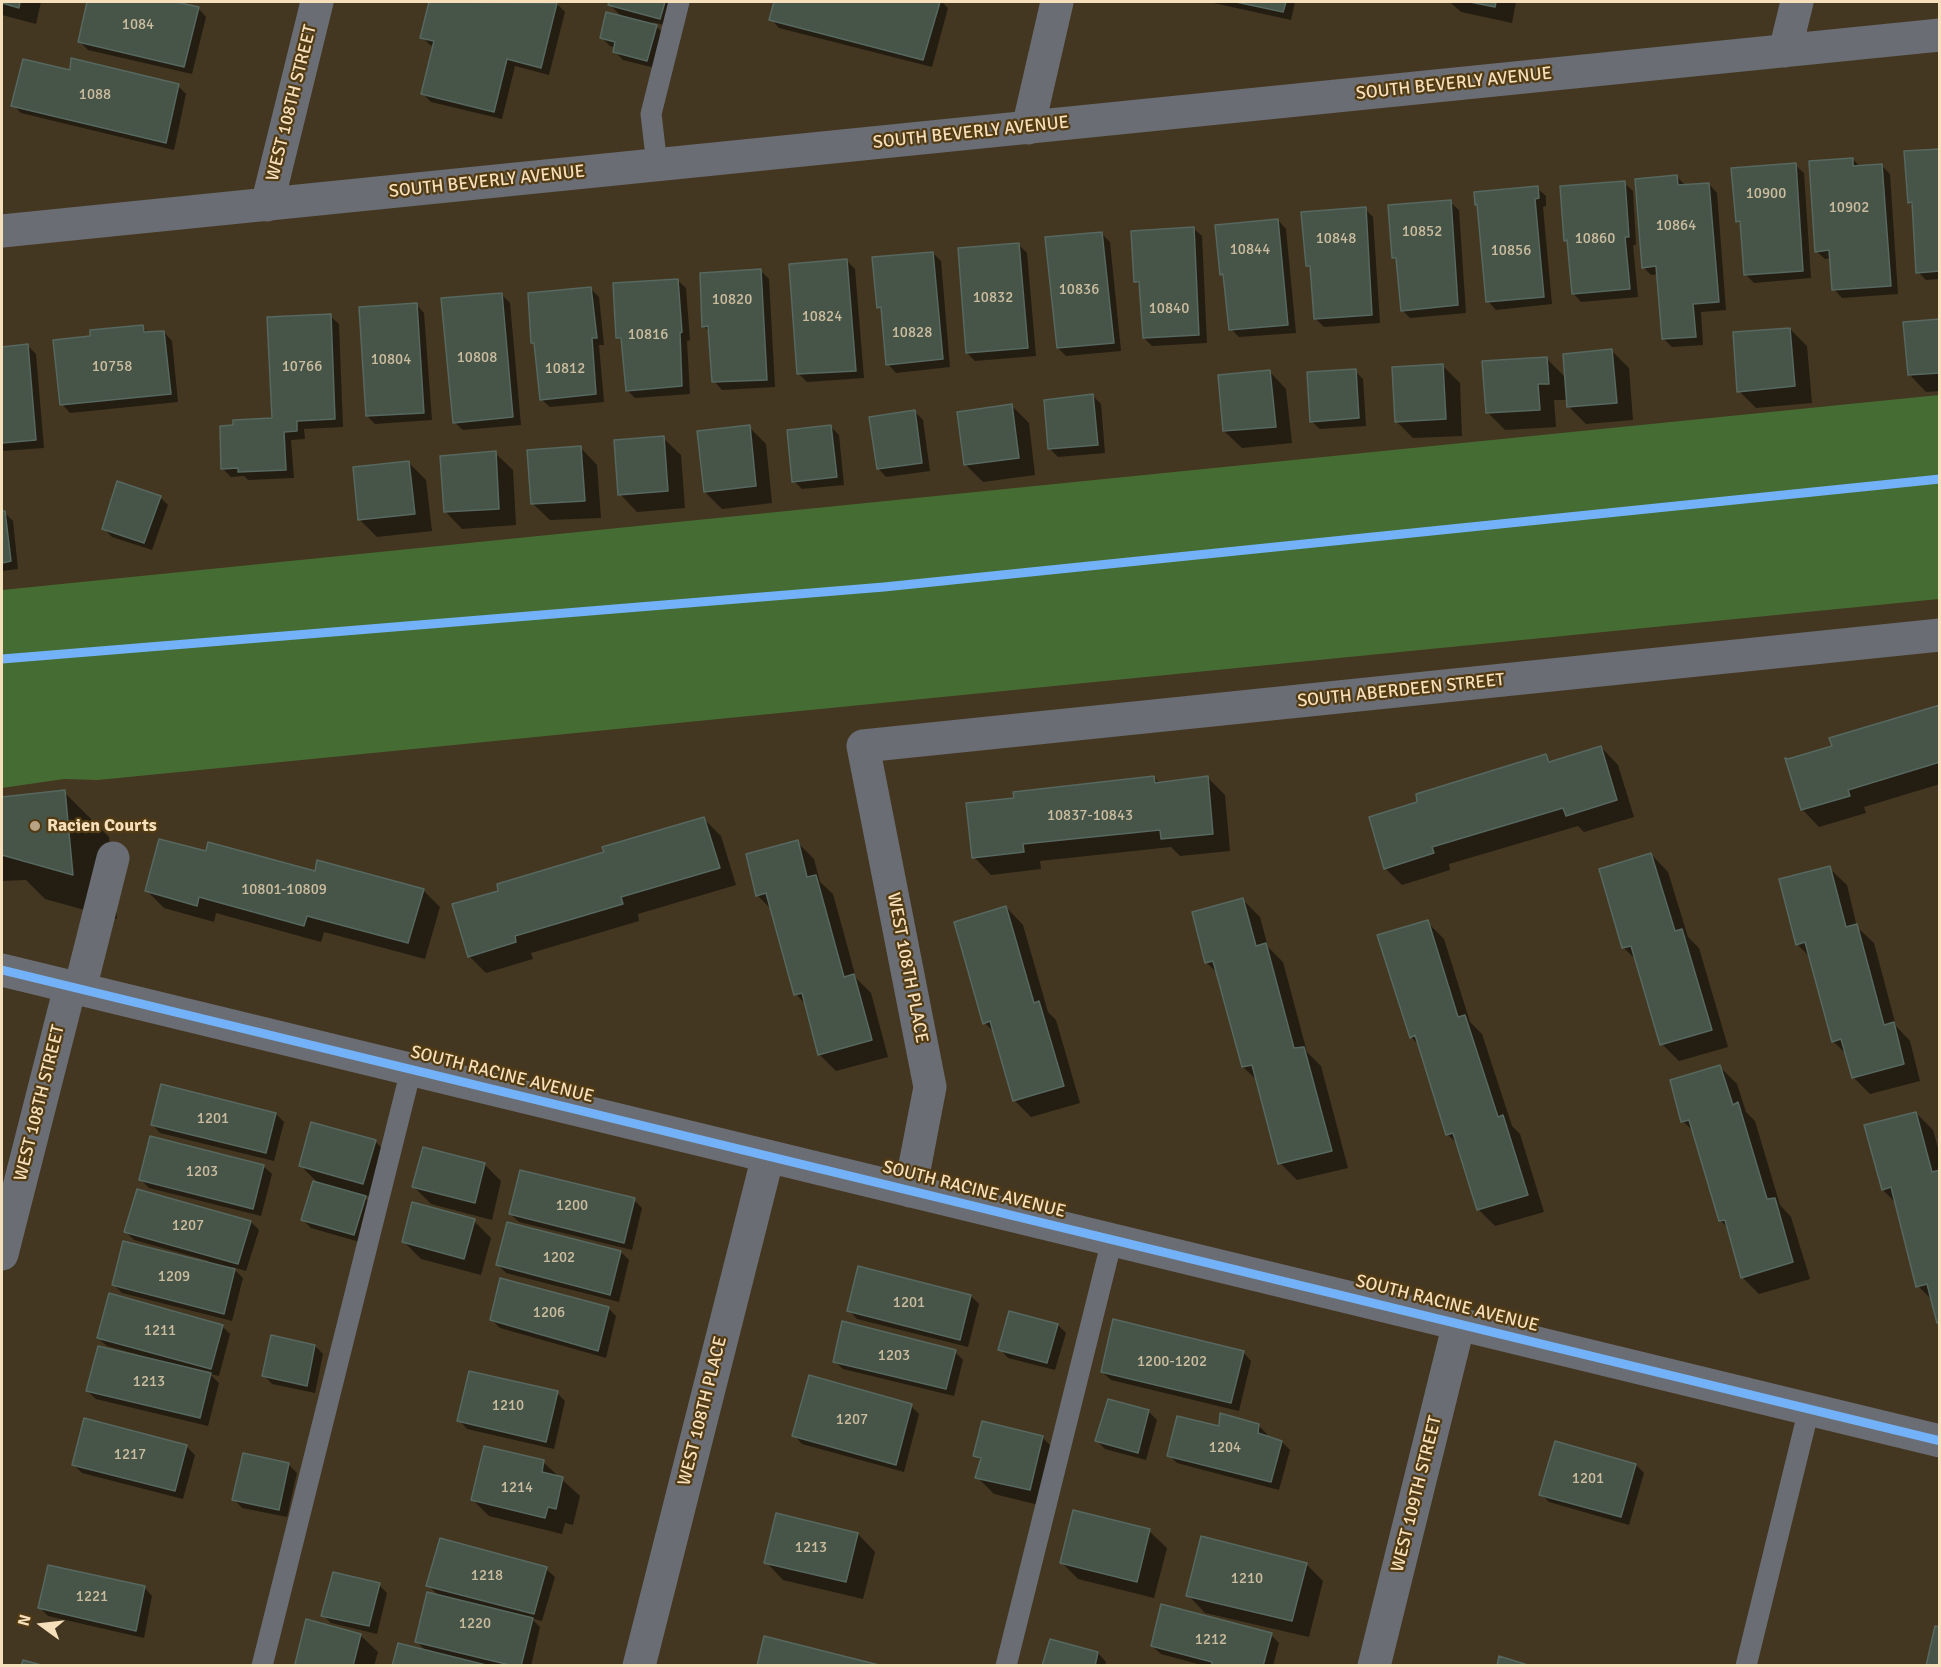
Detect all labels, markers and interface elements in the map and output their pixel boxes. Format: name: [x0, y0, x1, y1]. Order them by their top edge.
house number: 1084: [122, 16, 154, 34]
street label: WEST 108TH STREET: [262, 23, 322, 183]
street label: SOUTH BEVERLY AVENUE: [1355, 63, 1553, 105]
house number: 1088: [79, 86, 111, 104]
street label: SOUTH BEVERLY AVENUE: [872, 112, 1070, 154]
street label: SOUTH BEVERLY AVENUE: [388, 161, 586, 203]
house number: 10900: [1746, 185, 1786, 203]
house number: 10902: [1829, 199, 1869, 217]
house number: 10864: [1656, 217, 1696, 235]
house number: 10852: [1402, 223, 1442, 241]
house number: 10848: [1316, 230, 1356, 248]
house number: 10860: [1575, 230, 1615, 248]
house number: 10844: [1230, 241, 1270, 259]
house number: 10856: [1491, 242, 1531, 260]
house number: 10836: [1059, 281, 1099, 299]
house number: 10832: [973, 289, 1013, 307]
house number: 10820: [712, 291, 752, 309]
house number: 10840: [1149, 300, 1189, 318]
house number: 10824: [802, 308, 842, 326]
house number: 10828: [892, 324, 932, 342]
house number: 10816: [628, 326, 668, 344]
house number: 10808: [457, 349, 497, 367]
house number: 10804: [371, 351, 411, 369]
house number: 10758: [92, 358, 132, 376]
house number: 10766: [282, 358, 322, 376]
house number: 10812: [545, 360, 585, 378]
street label: SOUTH ABERDEEN STREET: [1296, 669, 1506, 713]
house number: 10837-10843: [1047, 807, 1133, 825]
place label: Racien Courts: [47, 815, 157, 837]
marker: Racien Courts: [28, 819, 42, 833]
house number: 10801-10809: [241, 881, 327, 899]
street label: WEST 108TH PLACE: [882, 891, 932, 1045]
street label: WEST 108TH STREET: [10, 1023, 70, 1183]
street label: SOUTH RACINE AVENUE: [408, 1042, 596, 1108]
house number: 1201: [197, 1110, 229, 1128]
street label: SOUTH RACINE AVENUE: [880, 1157, 1068, 1223]
house number: 1203: [186, 1163, 218, 1181]
house number: 1200: [556, 1197, 588, 1215]
house number: 1207: [172, 1217, 204, 1235]
house number: 1202: [543, 1249, 575, 1267]
house number: 1209: [158, 1268, 190, 1286]
street label: SOUTH RACINE AVENUE: [1353, 1271, 1541, 1337]
house number: 1201: [893, 1294, 925, 1312]
house number: 1206: [533, 1304, 565, 1322]
house number: 1211: [144, 1322, 176, 1340]
street label: WEST 108TH PLACE: [674, 1334, 732, 1488]
house number: 1203: [878, 1347, 910, 1365]
house number: 1200-1202: [1137, 1353, 1207, 1371]
house number: 1213: [133, 1373, 165, 1391]
house number: 1210: [492, 1397, 524, 1415]
house number: 1207: [836, 1411, 868, 1429]
street label: WEST 109TH STREET: [1387, 1414, 1447, 1574]
house number: 1204: [1209, 1439, 1241, 1457]
house number: 1217: [114, 1446, 146, 1464]
house number: 1201: [1572, 1470, 1604, 1488]
house number: 1214: [501, 1479, 533, 1497]
house number: 1213: [795, 1539, 827, 1557]
house number: 1218: [471, 1567, 503, 1585]
house number: 1210: [1231, 1570, 1263, 1588]
house number: 1221: [76, 1588, 108, 1606]
north arrow: [12, 1595, 72, 1655]
text: N: [14, 1612, 36, 1628]
house number: 1220: [459, 1615, 491, 1633]
house number: 1212: [1195, 1631, 1227, 1649]

